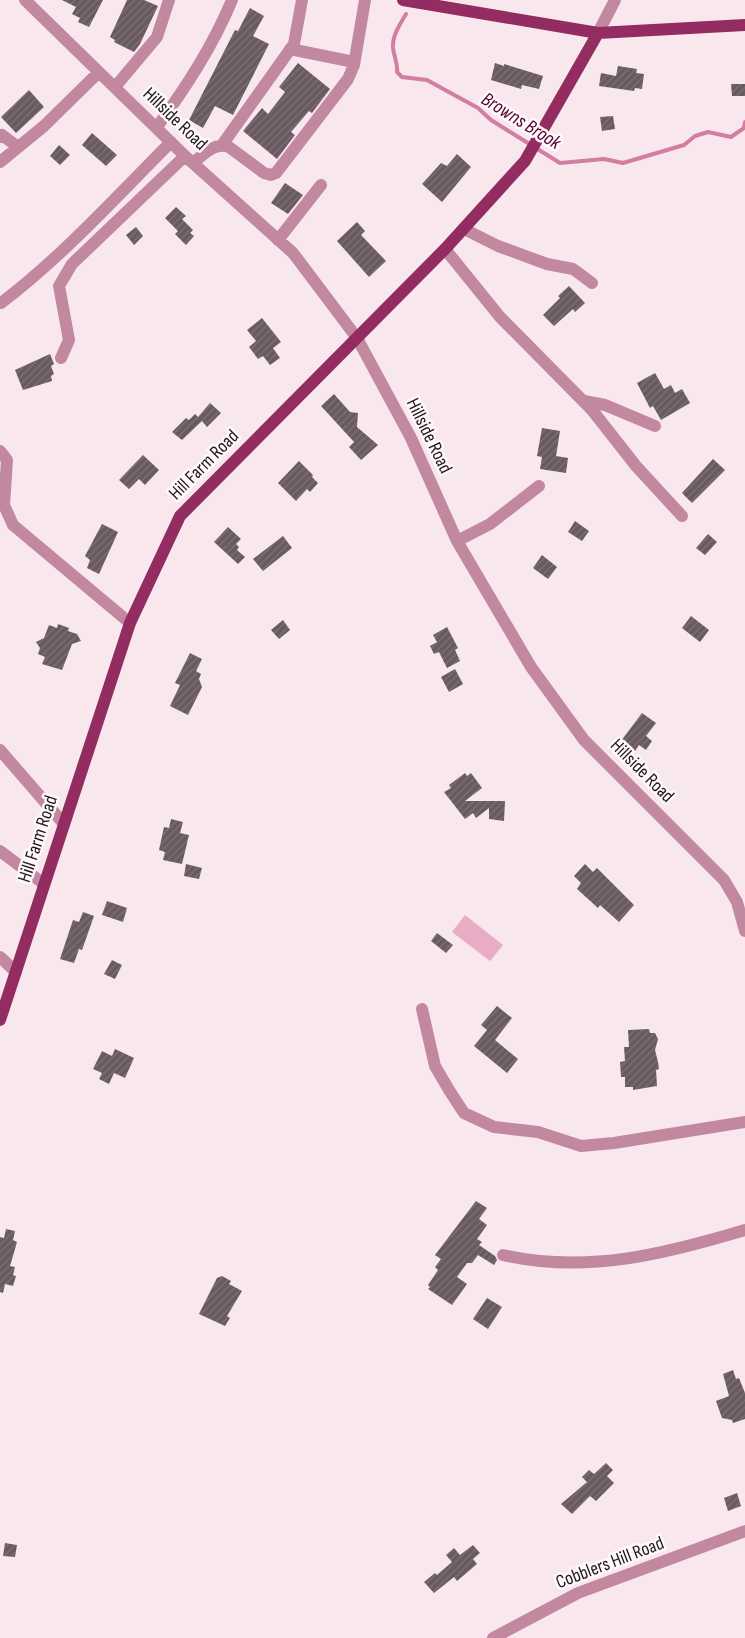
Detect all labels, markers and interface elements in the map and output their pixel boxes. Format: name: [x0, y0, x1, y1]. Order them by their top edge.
street label: Hillside Road: [138, 83, 212, 155]
water label: Browns Brook: [477, 87, 566, 155]
street label: Hillside Road: [401, 395, 457, 477]
street label: Hill Farm Road: [164, 425, 244, 505]
street label: Hillside Road: [605, 734, 679, 808]
street label: Hill Farm Road: [13, 793, 63, 885]
street label: Cobblers Hill Road: [553, 1532, 667, 1594]

